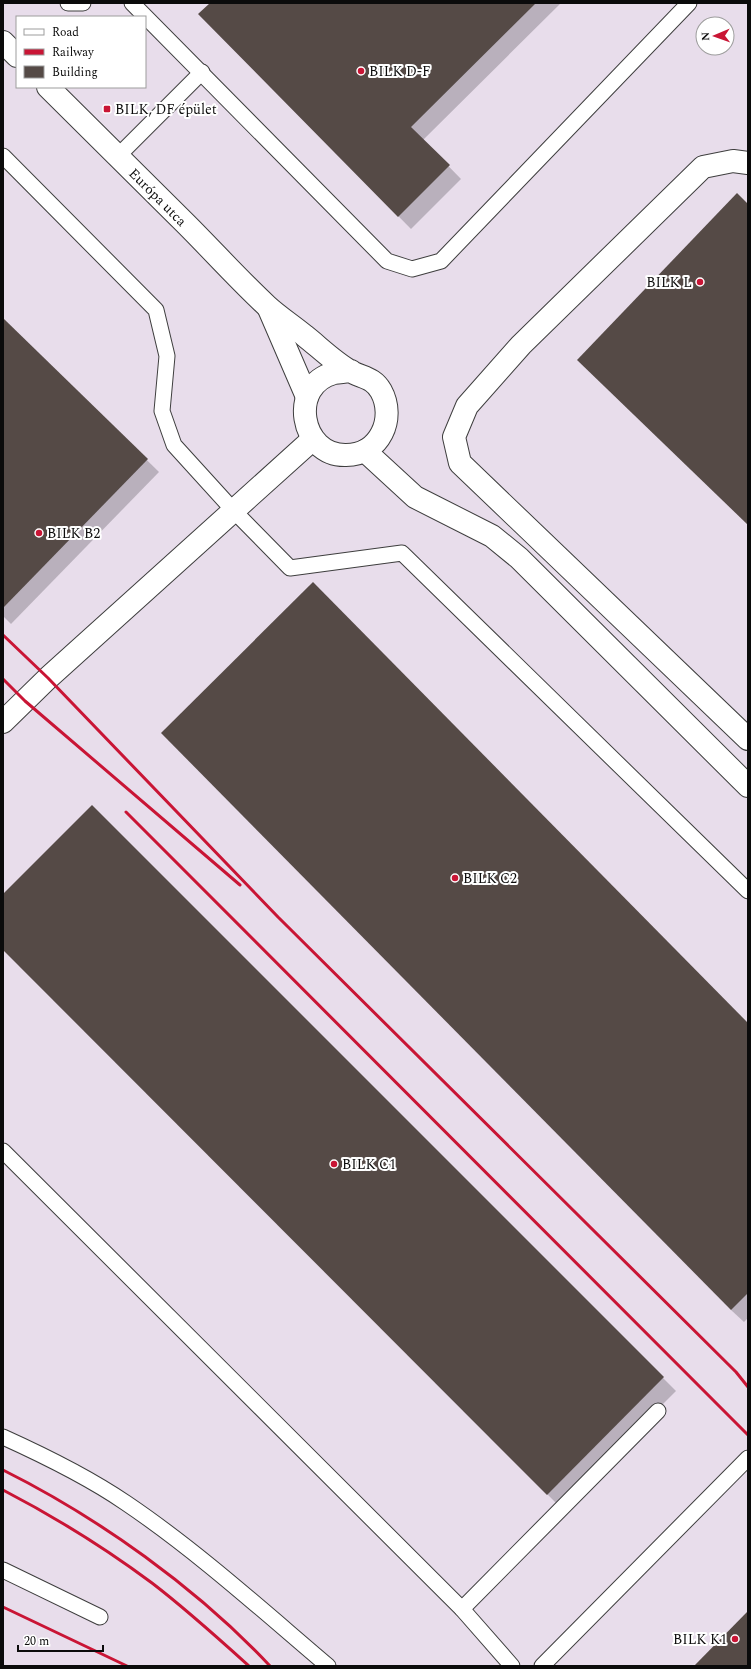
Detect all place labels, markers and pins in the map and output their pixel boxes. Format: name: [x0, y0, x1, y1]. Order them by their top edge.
place label: BILK D-F: [369, 61, 431, 82]
marker: BILK D-F: [356, 66, 366, 76]
place label: BILK, DF épület: [115, 99, 217, 120]
marker: BILK, DF épület: [102, 104, 112, 114]
place label: BILK L: [646, 272, 692, 293]
marker: BILK L: [695, 277, 705, 287]
place label: BILK B2: [47, 523, 100, 544]
marker: BILK B2: [34, 528, 44, 538]
place label: BILK C2: [463, 868, 517, 889]
marker: BILK C2: [450, 873, 460, 883]
place label: BILK C1: [342, 1154, 396, 1175]
marker: BILK C1: [329, 1159, 339, 1169]
place label: BILK K1: [673, 1629, 727, 1650]
marker: BILK K1: [730, 1634, 740, 1644]

